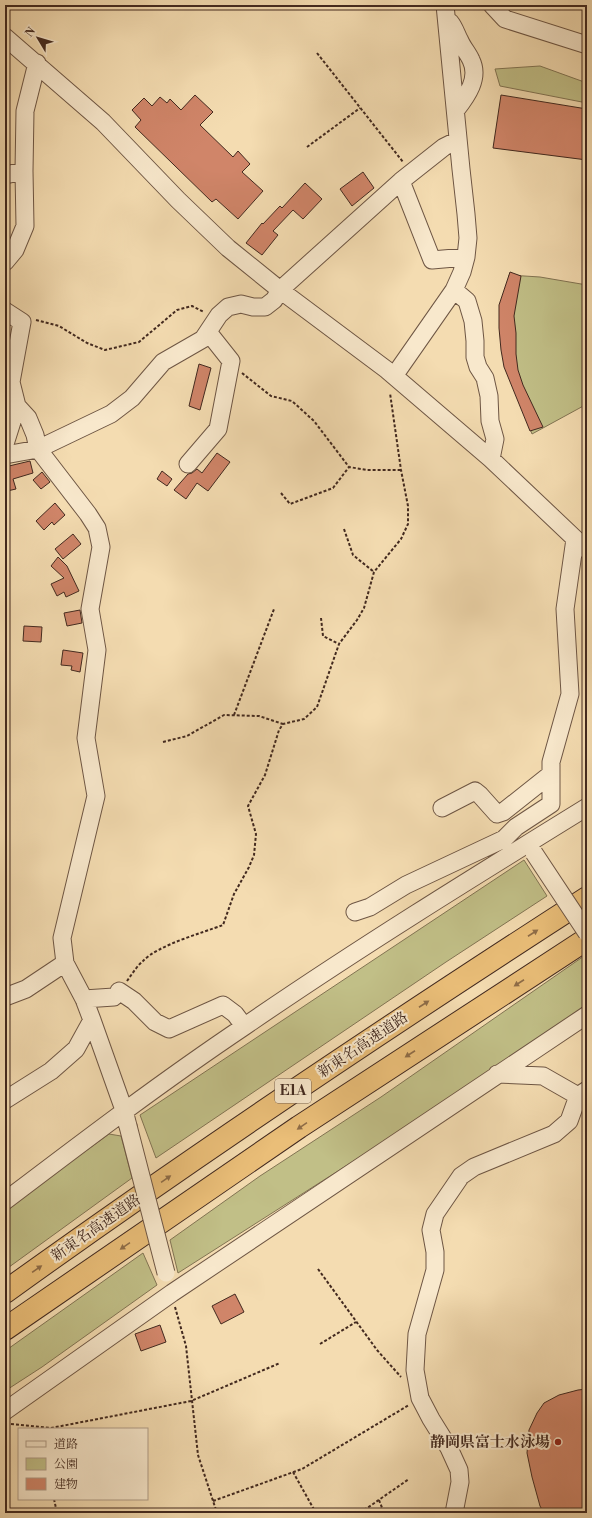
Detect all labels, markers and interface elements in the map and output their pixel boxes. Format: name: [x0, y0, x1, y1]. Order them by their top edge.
north arrow: [18, 18, 58, 58]
text: N: [23, 24, 39, 40]
one-way arrow: [528, 929, 539, 937]
one-way arrow: [514, 979, 524, 987]
one-way arrow: [419, 1000, 430, 1008]
street label: 新東名高速道路: [314, 1008, 412, 1082]
one-way arrow: [405, 1050, 415, 1058]
road number: E1A: [275, 1079, 311, 1103]
one-way arrow: [297, 1122, 307, 1130]
one-way arrow: [161, 1175, 172, 1183]
street label: 新東名高速道路: [48, 1190, 144, 1266]
one-way arrow: [120, 1242, 130, 1250]
one-way arrow: [32, 1265, 42, 1273]
legend: [18, 1428, 148, 1500]
place label: 静岡県富士水泳場: [430, 1433, 550, 1452]
text: 道路: [54, 1437, 78, 1452]
marker: 静岡県富士水泳場: [553, 1437, 563, 1447]
text: 公園: [54, 1457, 78, 1472]
text: 建物: [54, 1477, 78, 1492]

